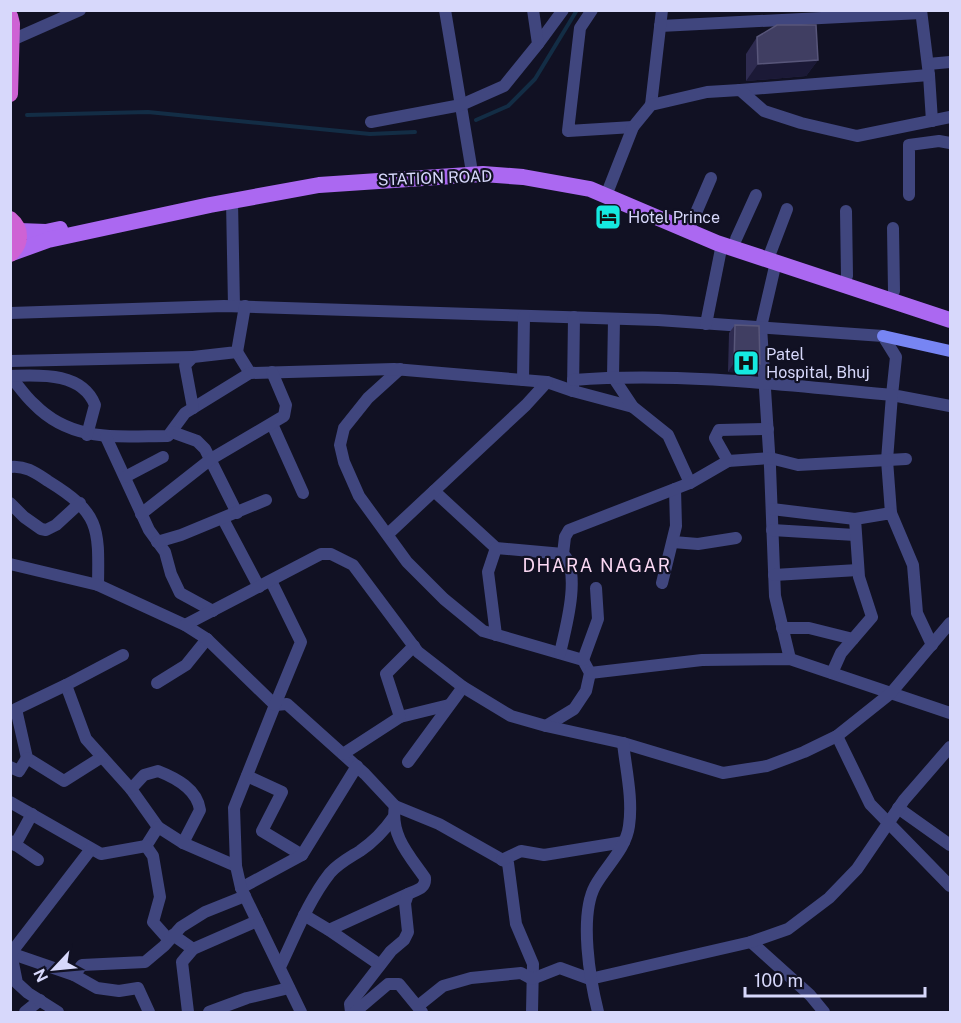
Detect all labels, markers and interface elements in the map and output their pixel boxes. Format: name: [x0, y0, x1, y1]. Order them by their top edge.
street label: STATION ROAD: [377, 167, 493, 189]
hotel icon: Hotel Prince: [593, 202, 623, 232]
place label: Hotel Prince: [628, 208, 720, 227]
place label: Patel Hospital, Bhuj: [766, 345, 870, 382]
hospital icon: Patel Hospital, Bhuj: [731, 348, 761, 378]
district label: DHARA NAGAR: [523, 555, 671, 576]
north arrow: [24, 939, 84, 999]
scale bar: [745, 960, 925, 998]
text: N: [30, 966, 52, 985]
text: 100 m: [754, 970, 803, 991]

